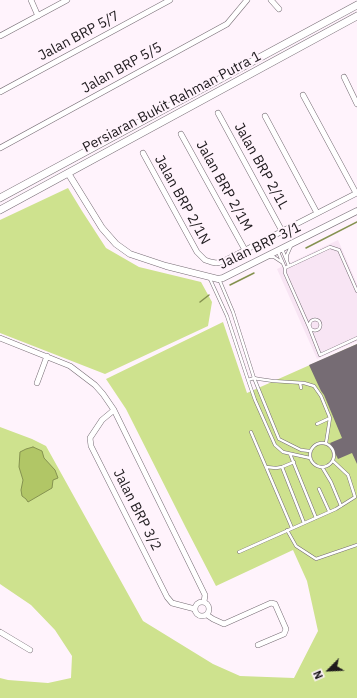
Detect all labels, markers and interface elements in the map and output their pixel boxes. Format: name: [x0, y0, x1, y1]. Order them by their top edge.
street label: Jalan BRP 5/7: [36, 8, 122, 64]
street label: Jalan BRP 5/5: [79, 39, 165, 97]
street label: Persiaran Bukit Rahman Putra 1: [80, 48, 264, 156]
street label: Jalan BRP 2/1L: [230, 120, 292, 212]
street label: Jalan BRP 2/1M: [192, 138, 256, 234]
street label: Jalan BRP 2/1N: [151, 153, 213, 247]
street label: Jalan BRP 3/1: [216, 219, 304, 273]
street label: Jalan BRP 3/2: [109, 466, 165, 554]
north arrow: [309, 650, 349, 690]
text: N: [310, 668, 326, 681]

